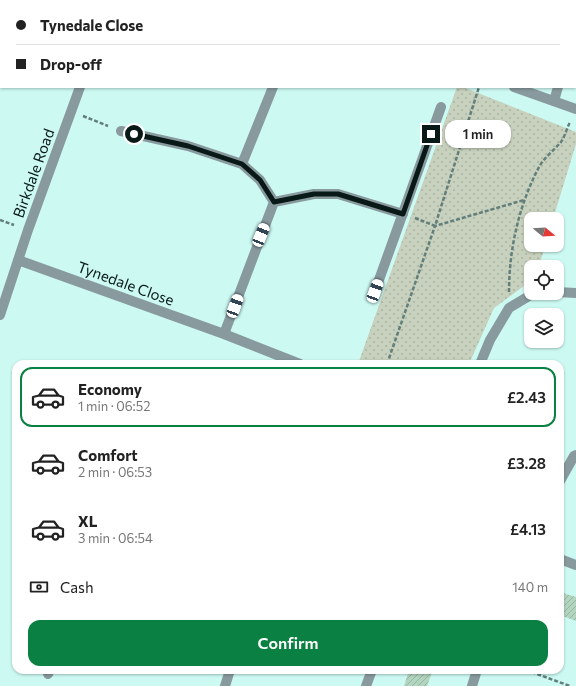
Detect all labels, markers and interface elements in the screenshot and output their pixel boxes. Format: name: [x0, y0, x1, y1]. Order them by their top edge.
text: Tynedale Close: [40, 16, 143, 34]
text: Drop-off: [40, 55, 102, 73]
callout: 1 min: [445, 120, 511, 148]
route start: [125, 125, 143, 143]
route end: [422, 125, 440, 143]
street label: Birkdale Road: [9, 126, 57, 220]
text: 1 min: [463, 126, 493, 142]
north arrow: [524, 212, 564, 252]
map controls: [524, 212, 564, 348]
car: [251, 222, 271, 248]
street label: Tynedale Close: [75, 257, 177, 309]
button: locate: [524, 260, 564, 300]
car: [365, 278, 385, 304]
car: [225, 293, 245, 319]
button: layers: [524, 308, 564, 348]
icon: car: [30, 379, 66, 415]
text: Economy: [78, 380, 142, 398]
text: £2.43: [507, 388, 546, 406]
text: 1 min · 06:52: [78, 398, 150, 414]
icon: car: [30, 445, 66, 481]
text: Comfort: [78, 446, 138, 464]
text: £3.28: [507, 454, 546, 472]
text: 2 min · 06:53: [78, 464, 152, 480]
icon: car: [30, 511, 66, 547]
text: XL: [78, 512, 97, 530]
text: £4.13: [510, 520, 546, 538]
text: 3 min · 06:54: [78, 530, 153, 546]
icon: cash: [28, 576, 50, 598]
text: Cash: [60, 578, 94, 596]
text: 140 m: [512, 579, 548, 595]
button: Confirm: [28, 620, 548, 666]

